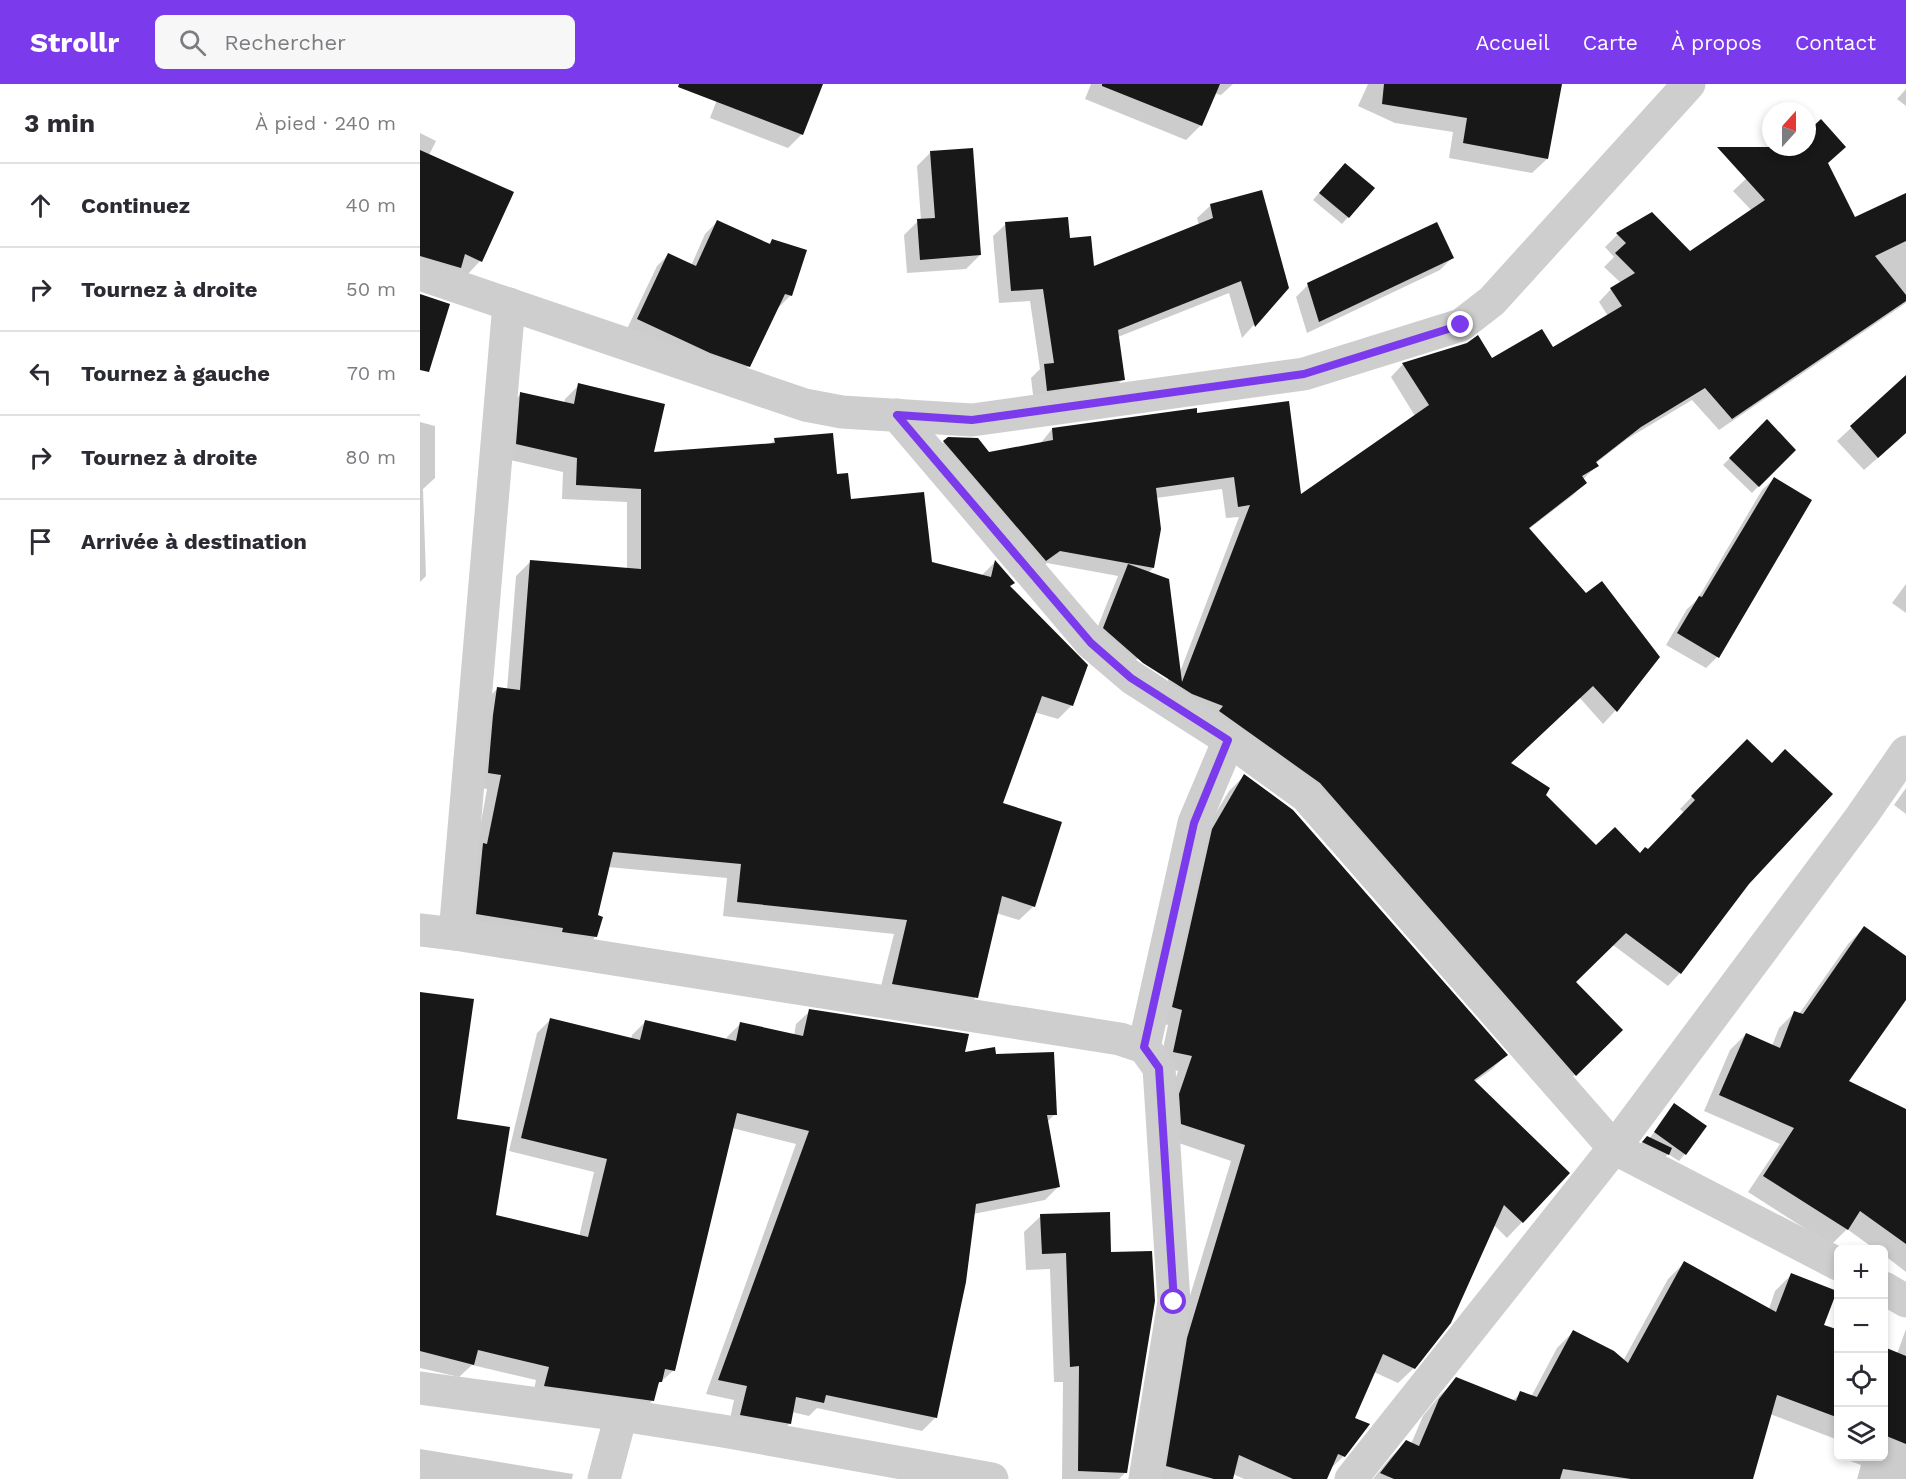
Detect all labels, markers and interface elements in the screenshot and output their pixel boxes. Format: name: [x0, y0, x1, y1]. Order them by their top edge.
search box: [155, 15, 575, 69]
text: Strollr: [30, 26, 119, 59]
icon: search: [176, 26, 209, 59]
text: Rechercher: [224, 30, 346, 55]
text: Accueil: [1475, 30, 1550, 55]
text: Carte: [1583, 30, 1638, 55]
text: À propos: [1671, 30, 1762, 55]
text: Contact: [1795, 30, 1876, 55]
north arrow: [1762, 102, 1816, 156]
text: 3 min: [24, 108, 95, 138]
text: À pied · 240 m: [255, 111, 396, 135]
icon: ahead: [24, 189, 57, 222]
text: Continuez: [81, 193, 190, 218]
text: 40 m: [345, 193, 396, 217]
icon: right: [24, 273, 57, 306]
text: Tournez à droite: [81, 277, 258, 302]
text: 50 m: [346, 277, 396, 301]
route end: [1447, 311, 1473, 337]
icon: left: [24, 357, 57, 390]
text: Tournez à gauche: [81, 361, 270, 386]
text: 70 m: [347, 361, 396, 385]
icon: right: [24, 441, 57, 474]
text: Tournez à droite: [81, 445, 258, 470]
text: 80 m: [345, 445, 396, 469]
icon: arrive: [24, 525, 57, 558]
text: Arrivée à destination: [81, 529, 307, 554]
map controls: [1834, 1245, 1888, 1461]
button: +: [1834, 1245, 1888, 1299]
route start: [1160, 1288, 1186, 1314]
button: −: [1834, 1299, 1888, 1353]
button: locate: [1834, 1353, 1888, 1407]
button: layers: [1834, 1407, 1888, 1461]

